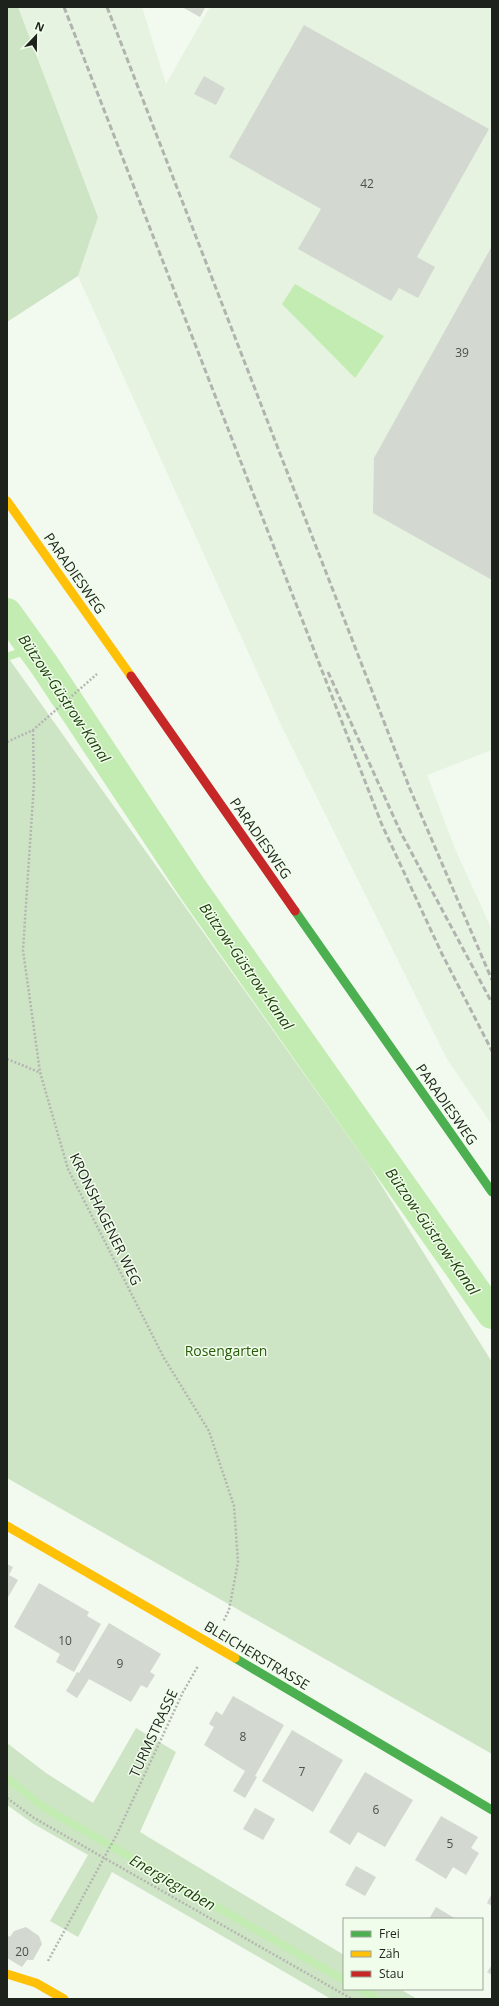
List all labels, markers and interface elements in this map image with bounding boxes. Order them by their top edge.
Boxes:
north arrow [16,16,56,56]
text: N [33,18,47,35]
house number: 42 [360,175,374,192]
house number: 39 [455,344,469,361]
street label: PARADIESWEG [40,529,110,617]
water label: Bützow-Güstrow-Kanal [15,630,116,767]
street label: PARADIESWEG [226,794,296,882]
water label: Bützow-Güstrow-Kanal [196,898,299,1035]
street label: PARADIESWEG [412,1060,482,1148]
street label: KRONSHAGENER WEG [66,1150,146,1288]
water label: Bützow-Güstrow-Kanal [382,1163,485,1300]
park label: Rosengarten [185,1341,267,1360]
street label: BLEICHERSTRASSE [201,1616,313,1694]
house number: 10 [58,1632,72,1649]
house number: 9 [117,1655,124,1672]
street label: TURMSTRASSE [124,1686,182,1780]
house number: 8 [240,1728,247,1745]
house number: 7 [299,1763,306,1780]
house number: 6 [373,1801,380,1818]
house number: 5 [447,1835,454,1852]
water label: Energiegraben [127,1849,219,1915]
legend [343,1918,483,1990]
text: Frei [379,1925,400,1942]
house number: 20 [15,1943,29,1960]
text: Zäh [379,1945,400,1962]
text: Stau [379,1965,404,1982]

